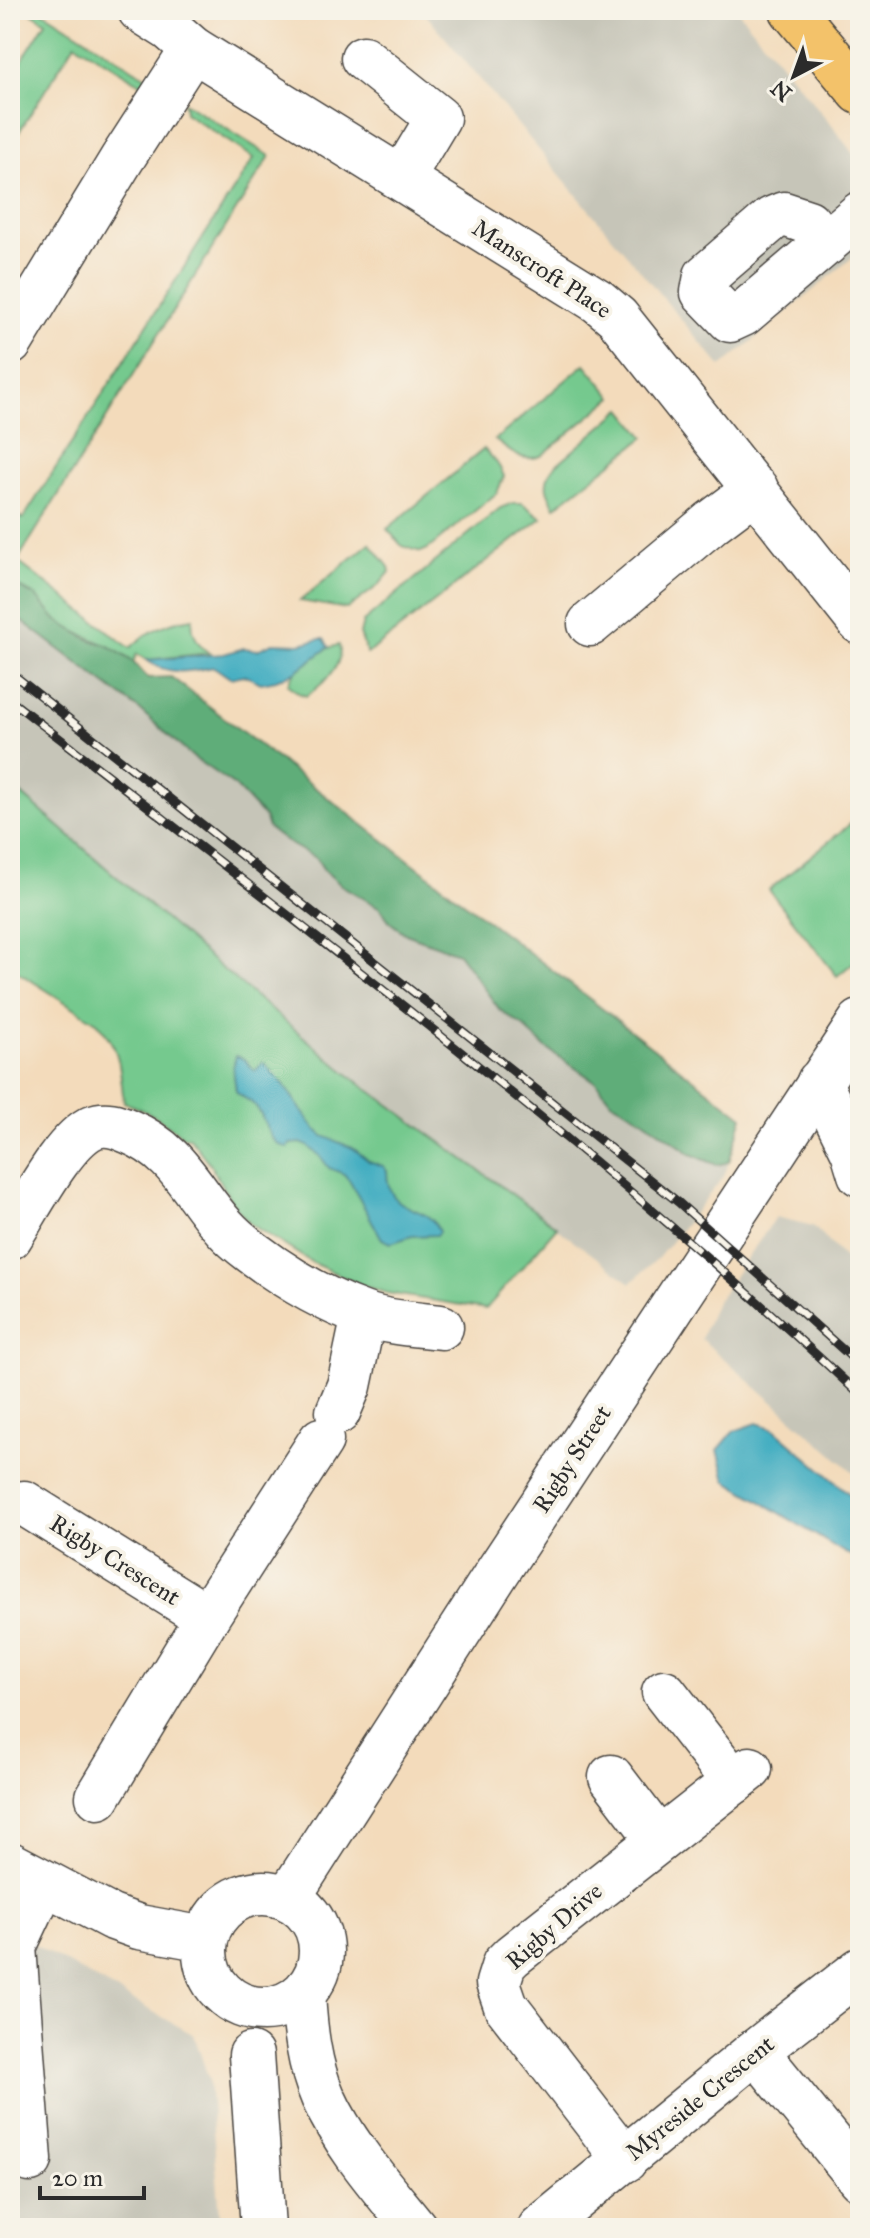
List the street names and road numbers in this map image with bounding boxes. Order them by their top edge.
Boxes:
street label: Manscroft Place [467,213,617,325]
street label: Rigby Street [526,1399,618,1518]
street label: Rigby Crescent [44,1508,186,1612]
street label: Rigby Drive [500,1876,608,1976]
street label: Myreside Crescent [620,2029,781,2167]

